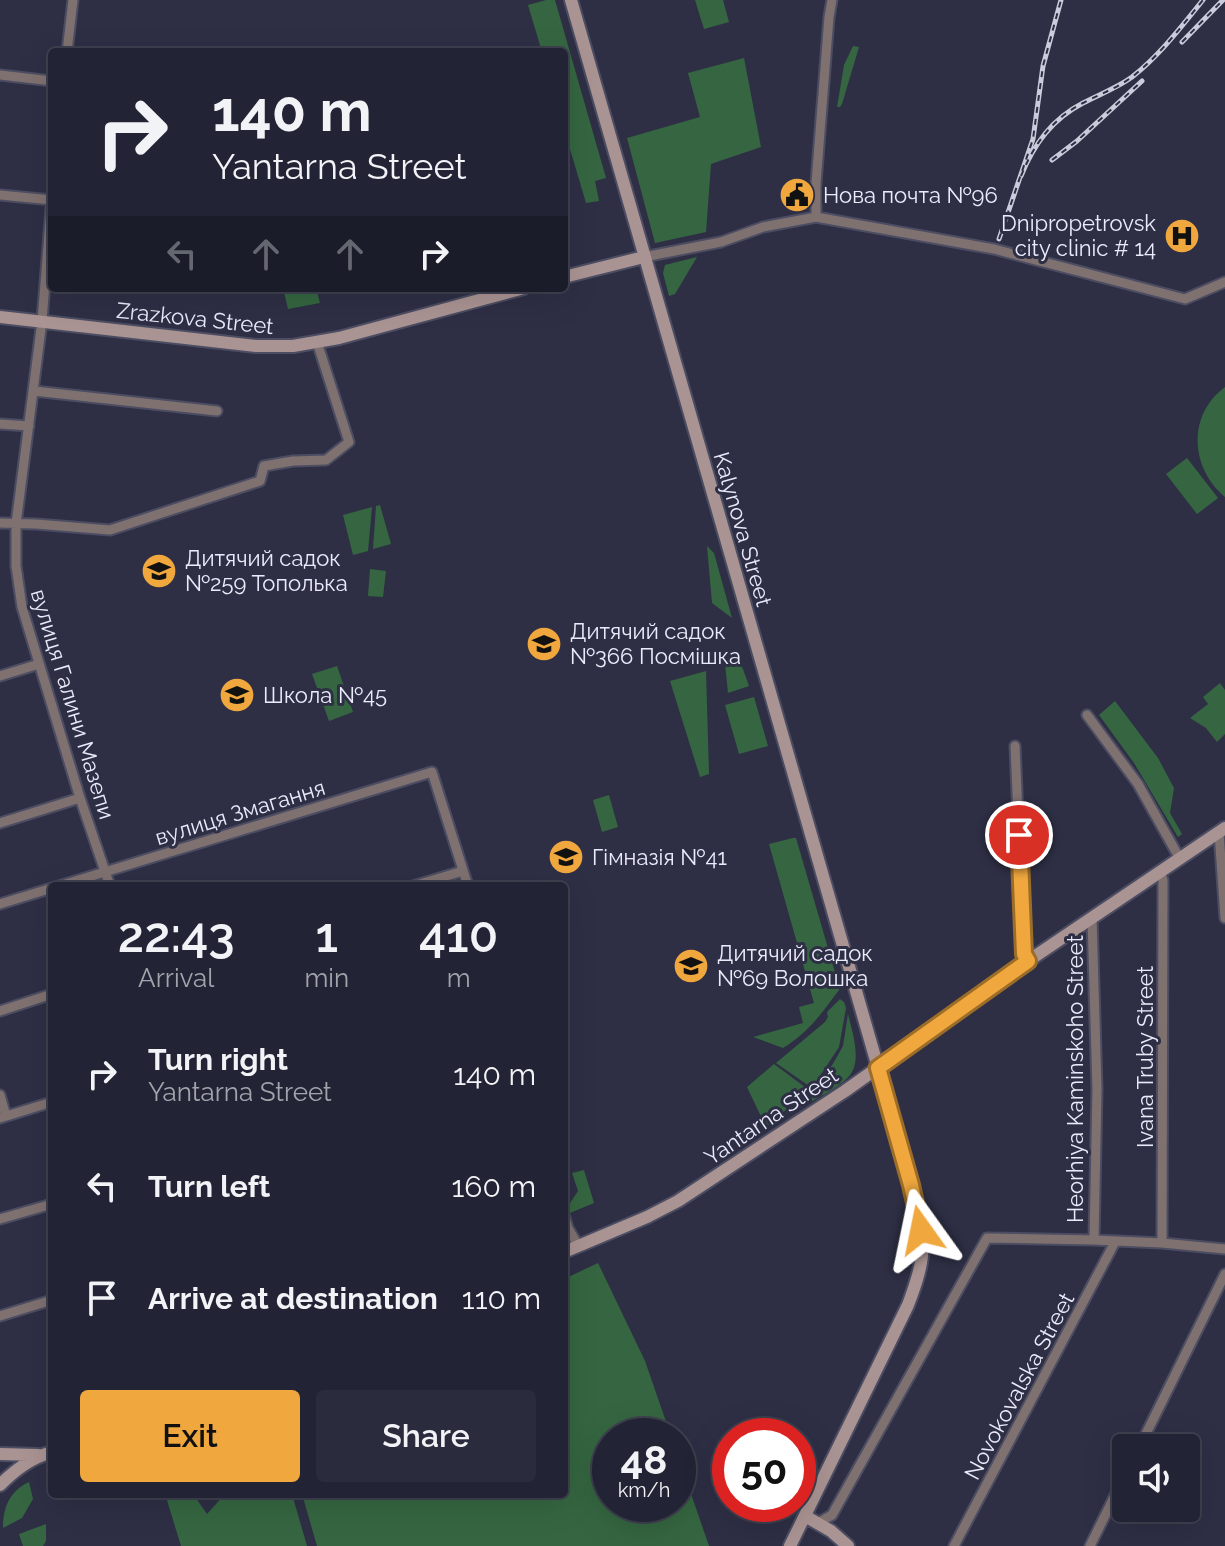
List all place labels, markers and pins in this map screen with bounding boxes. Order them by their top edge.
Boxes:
public building icon: Нова почта №96 [778,176,816,214]
place label: Нова почта №96 [823,182,998,208]
place label: Dnipropetrovsk city clinic # 14 [1001,210,1156,261]
hospital icon: Dnipropetrovsk city clinic # 14 [1163,217,1201,255]
place label: Дитячий садок №259 Тополька [185,545,348,596]
school or university icon: Дитячий садок №259 Тополька [140,552,178,590]
place label: Дитячий садок №366 Посмішка [570,618,741,669]
school or university icon: Дитячий садок №366 Посмішка [525,625,563,663]
school or university icon: Школа №45 [218,676,256,714]
place label: Школа №45 [263,682,387,708]
pin [985,801,1053,869]
school or university icon: Гімназія №41 [547,838,585,876]
place label: Гімназія №41 [592,844,727,870]
place label: Дитячий садок №69 Волошка [717,940,873,991]
school or university icon: Дитячий садок №69 Волошка [672,947,710,985]

